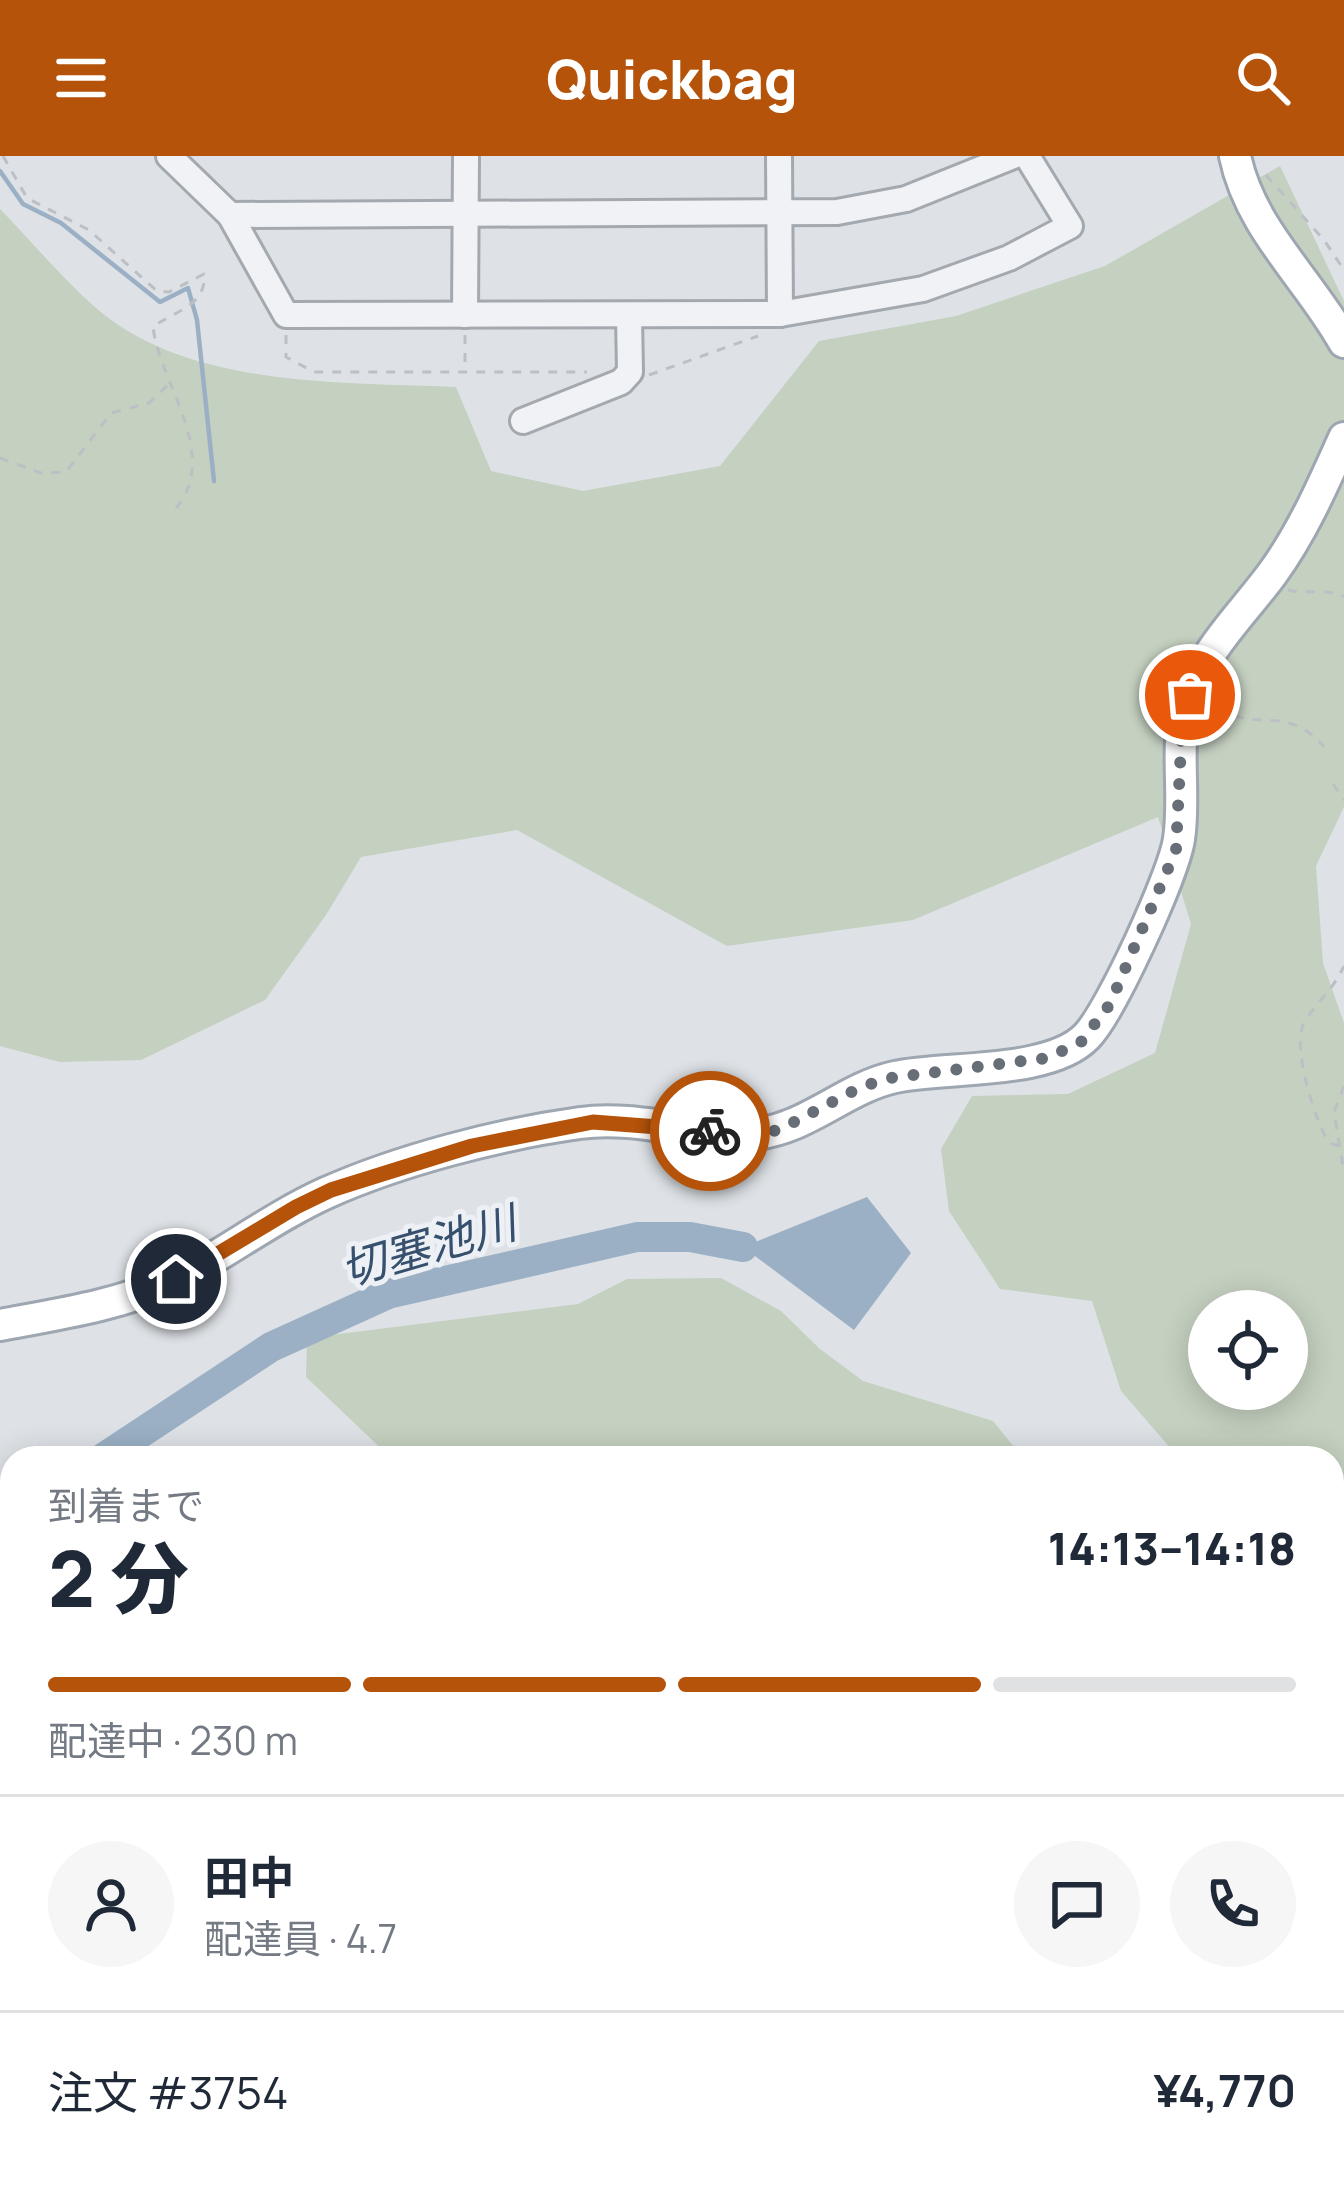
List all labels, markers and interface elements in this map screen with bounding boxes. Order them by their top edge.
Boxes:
text: Quickbag [546,41,798,115]
icon: menu [48,45,114,111]
icon: search [1230,45,1296,111]
pin [1139,644,1241,746]
icon: bag [1157,662,1223,728]
courier [650,1071,770,1191]
icon: bike [677,1098,743,1164]
water label: 切塞池川 [333,1189,527,1300]
pin [125,1228,227,1330]
icon: home [143,1246,209,1312]
map controls [1188,1290,1308,1410]
button: locate [1188,1290,1308,1410]
text: 到着まで [48,1478,204,1532]
text: 14:13–14:18 [1048,1517,1296,1579]
text: 2 分 [48,1524,189,1630]
text: 配達中 · 230 m [48,1713,298,1767]
button: person [48,1841,174,1967]
button: chat [1014,1841,1140,1967]
button: phone [1170,1841,1296,1967]
text: 田中 [204,1846,294,1908]
text: 配達員 · 4.7 [204,1911,397,1965]
text: ¥4,770 [1154,2059,1296,2121]
text: 注文 #3754 [48,2061,288,2123]

